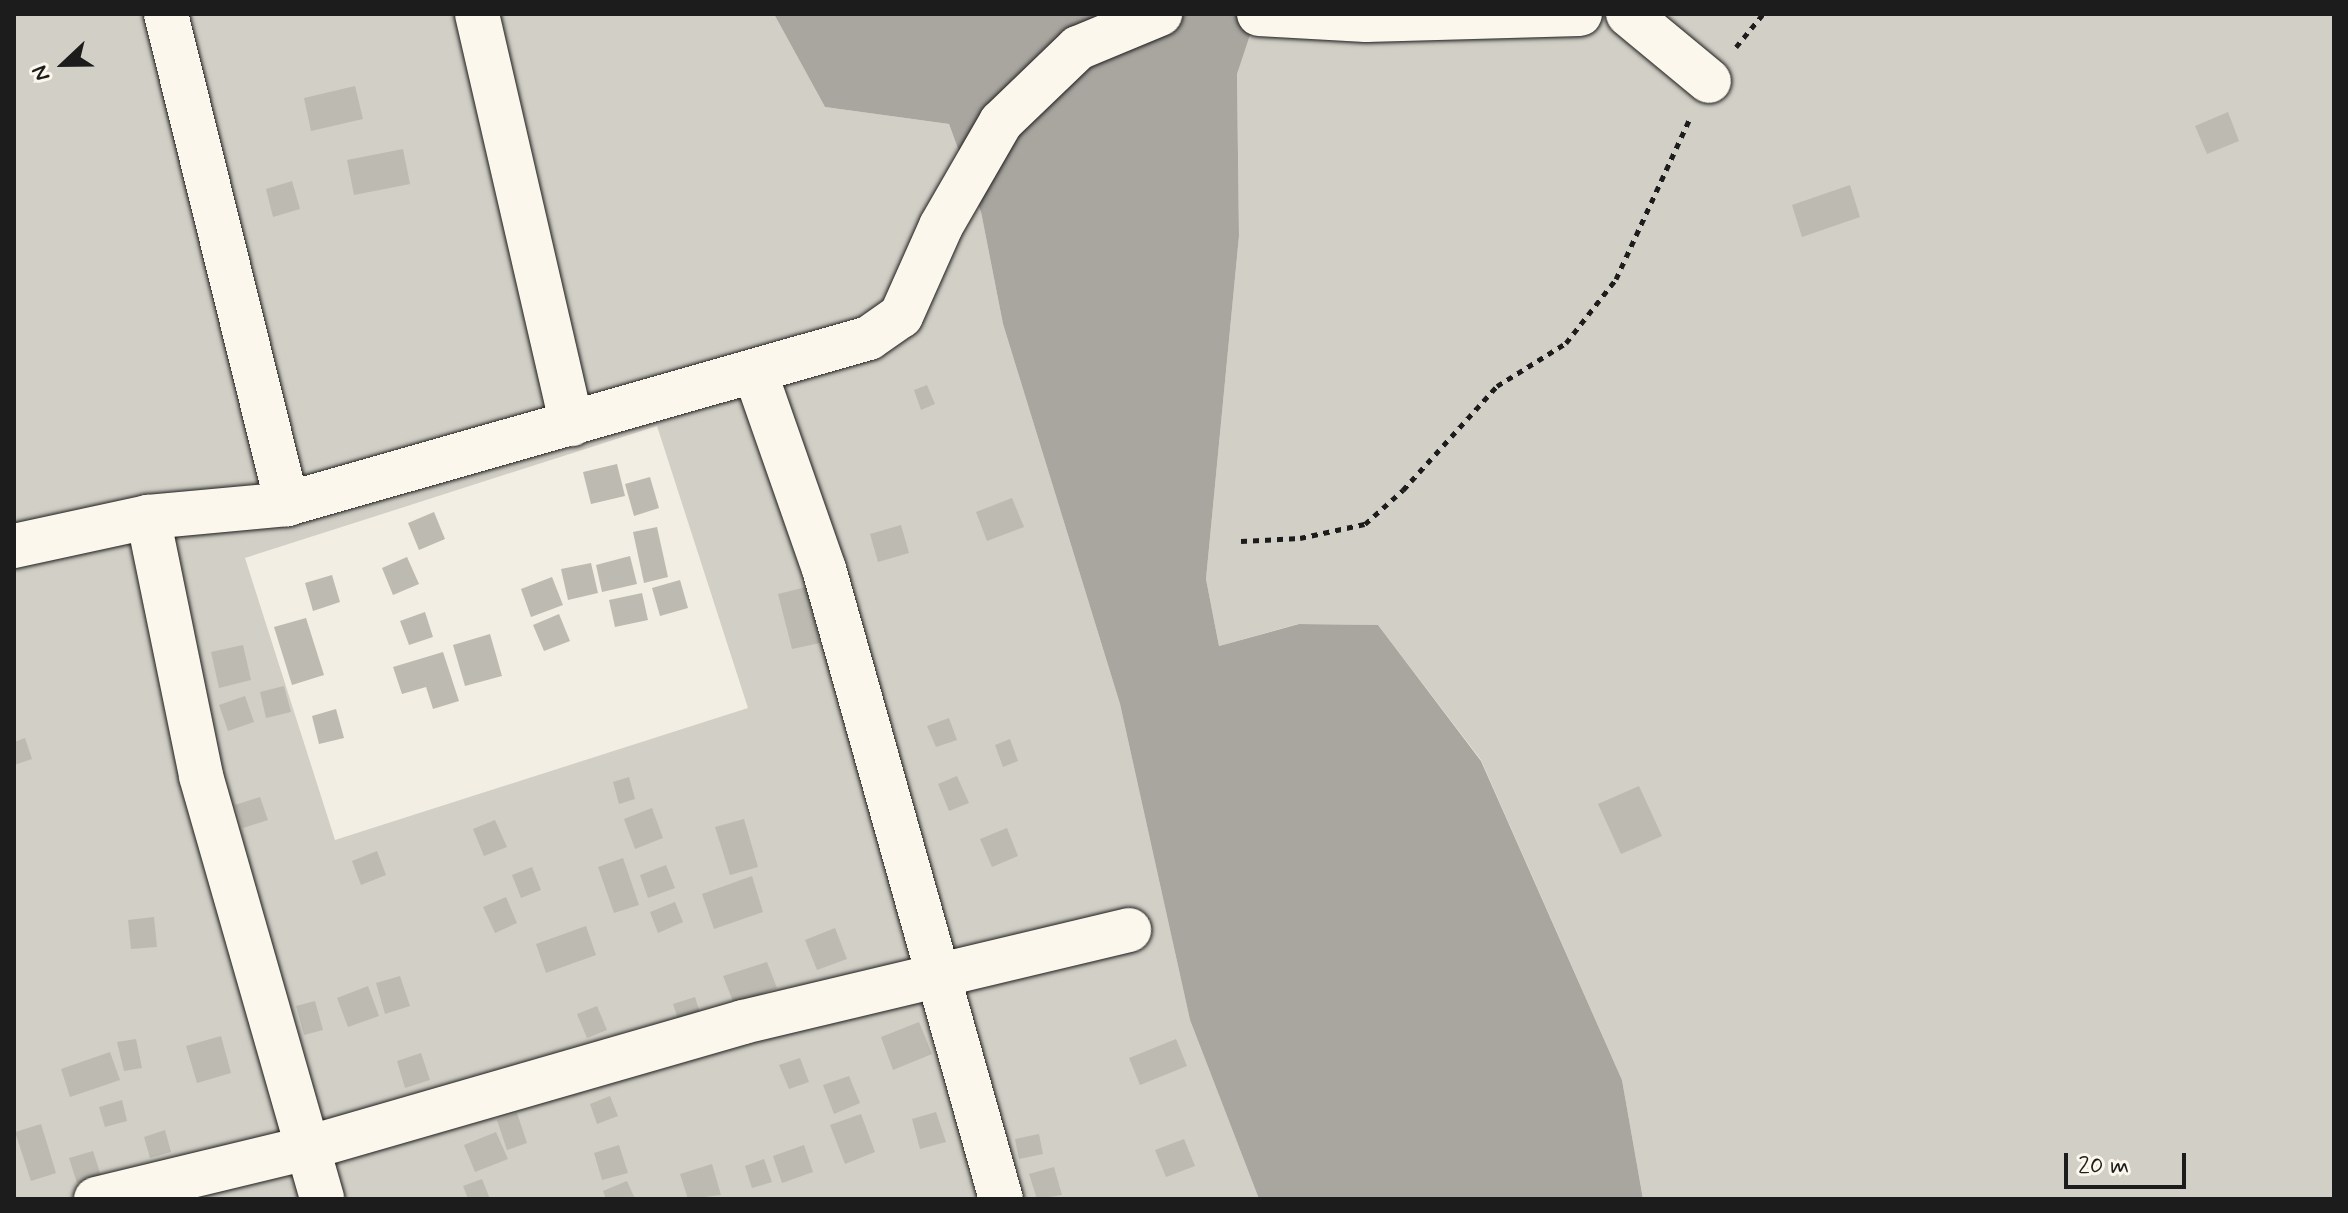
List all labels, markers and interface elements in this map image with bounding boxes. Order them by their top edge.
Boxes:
north arrow [24,24,104,104]
text: N [26,61,57,85]
scale bar [2068,1137,2190,1187]
text: 20 m [2078,1151,2129,1182]

